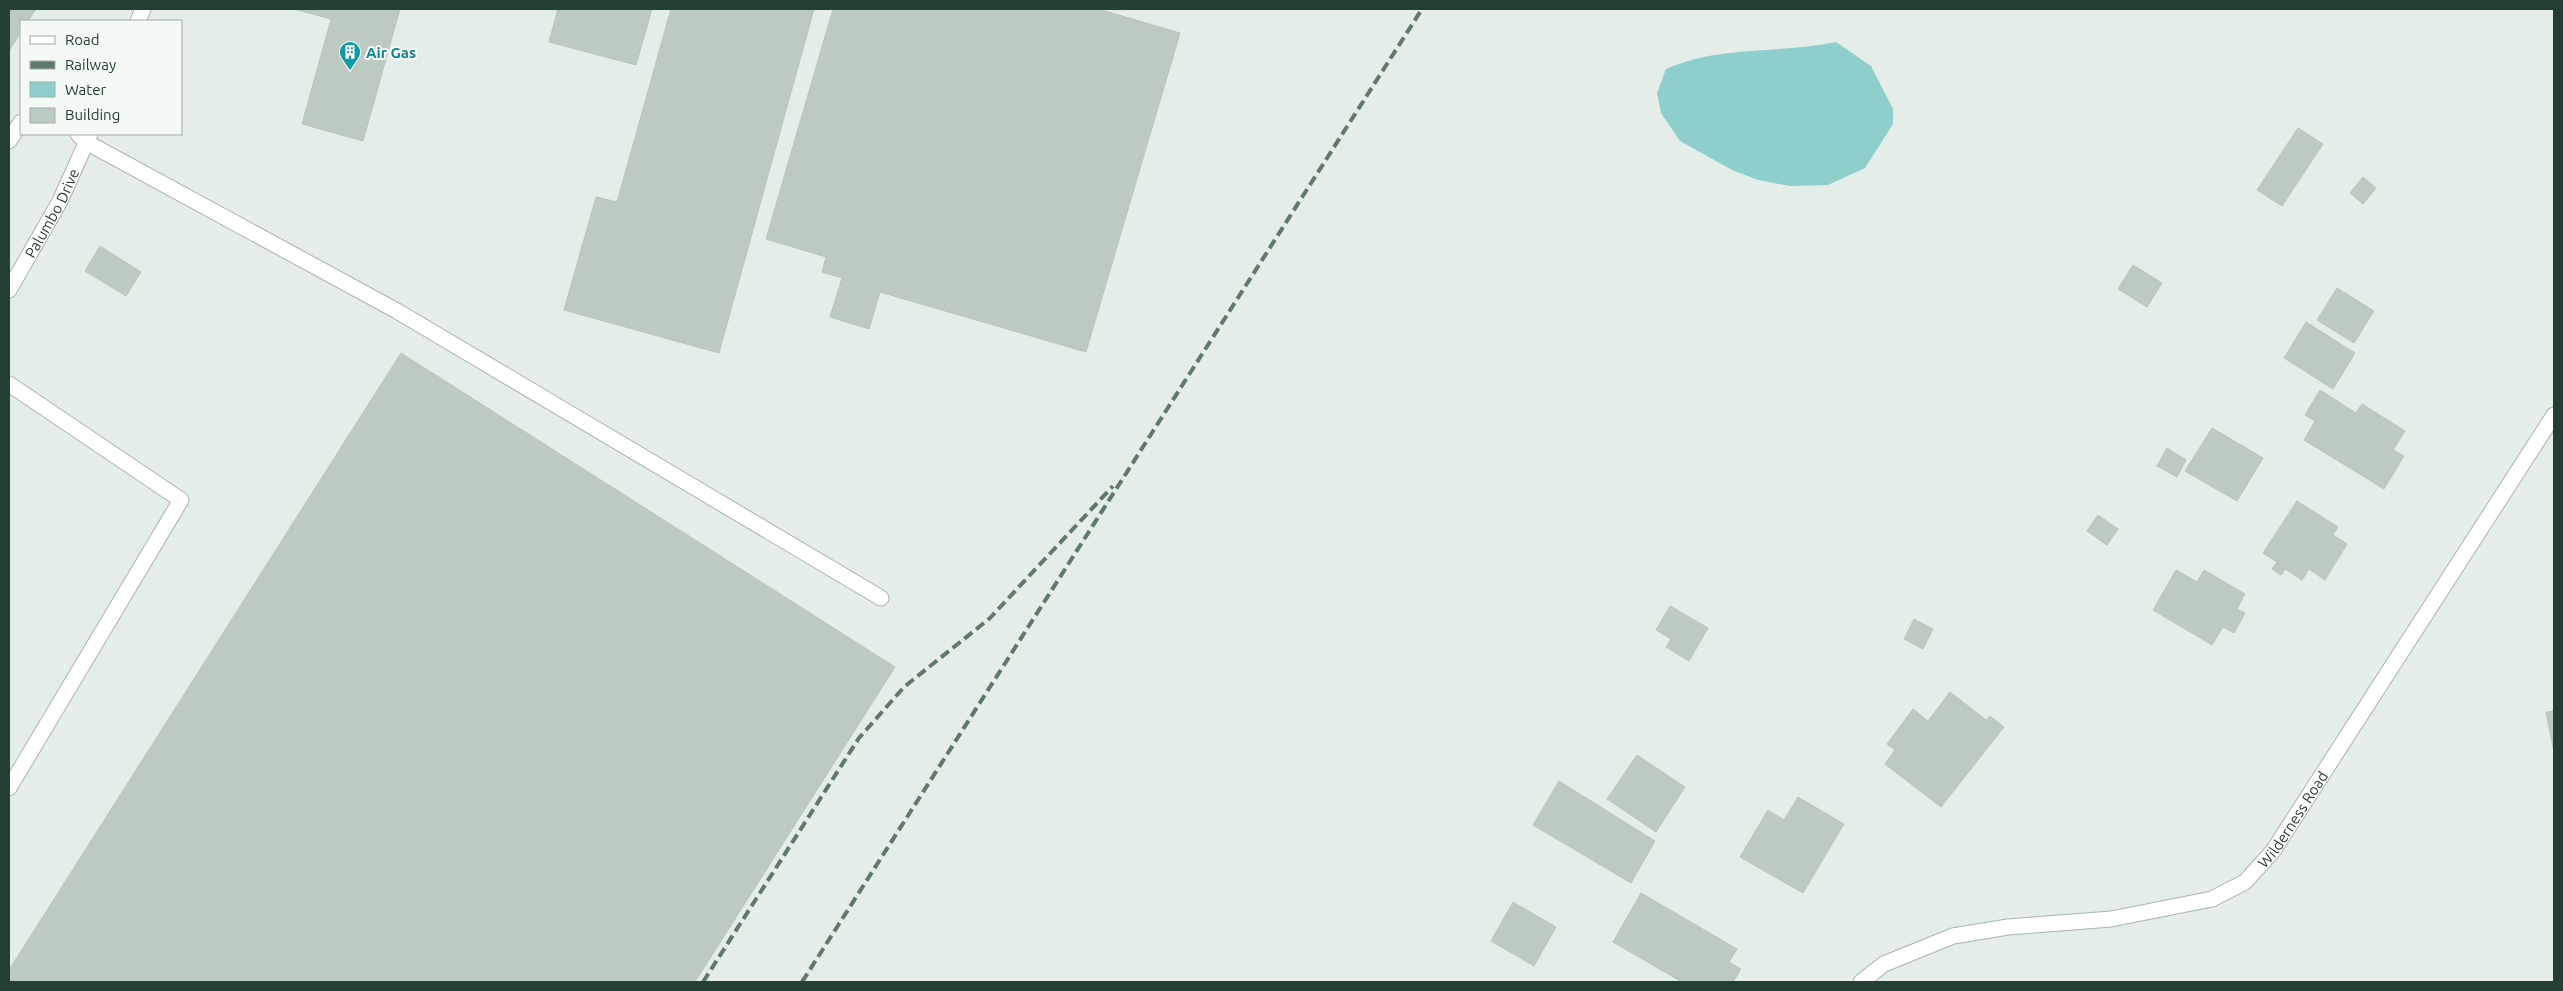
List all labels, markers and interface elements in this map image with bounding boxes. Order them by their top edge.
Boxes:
legend [20,20,182,135]
text: Road [65,31,100,48]
building icon: Air Gas [338,40,362,71]
place label: Air Gas [366,44,416,61]
text: Railway [65,56,116,73]
text: Water [65,81,106,98]
text: Building [65,106,120,123]
street label: Palumbo Drive [21,166,82,261]
street label: Wilderness Road [2254,768,2331,871]

